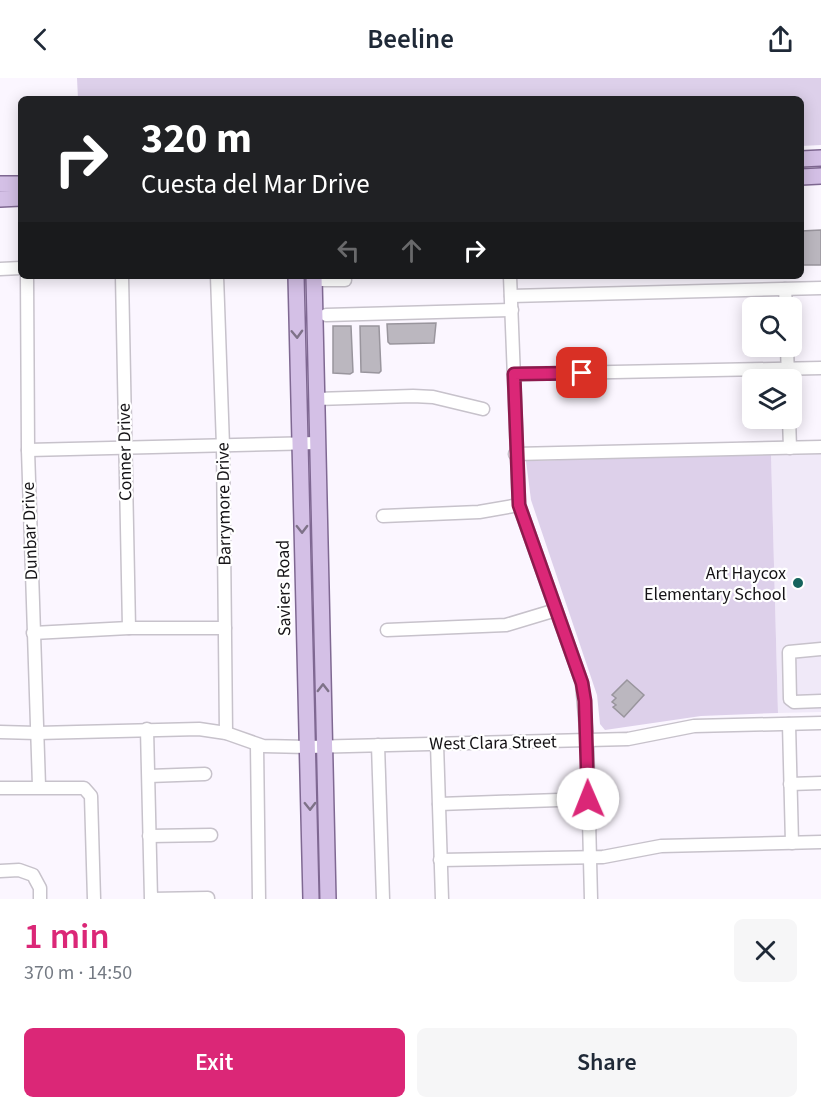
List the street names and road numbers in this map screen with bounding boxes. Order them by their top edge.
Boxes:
street label: Conner Drive [112,403,138,501]
street label: Barrymore Drive [210,442,238,566]
street label: Dunbar Drive [16,481,44,581]
street label: Saviers Road [271,540,297,636]
street label: West Clara Street [429,729,557,757]

